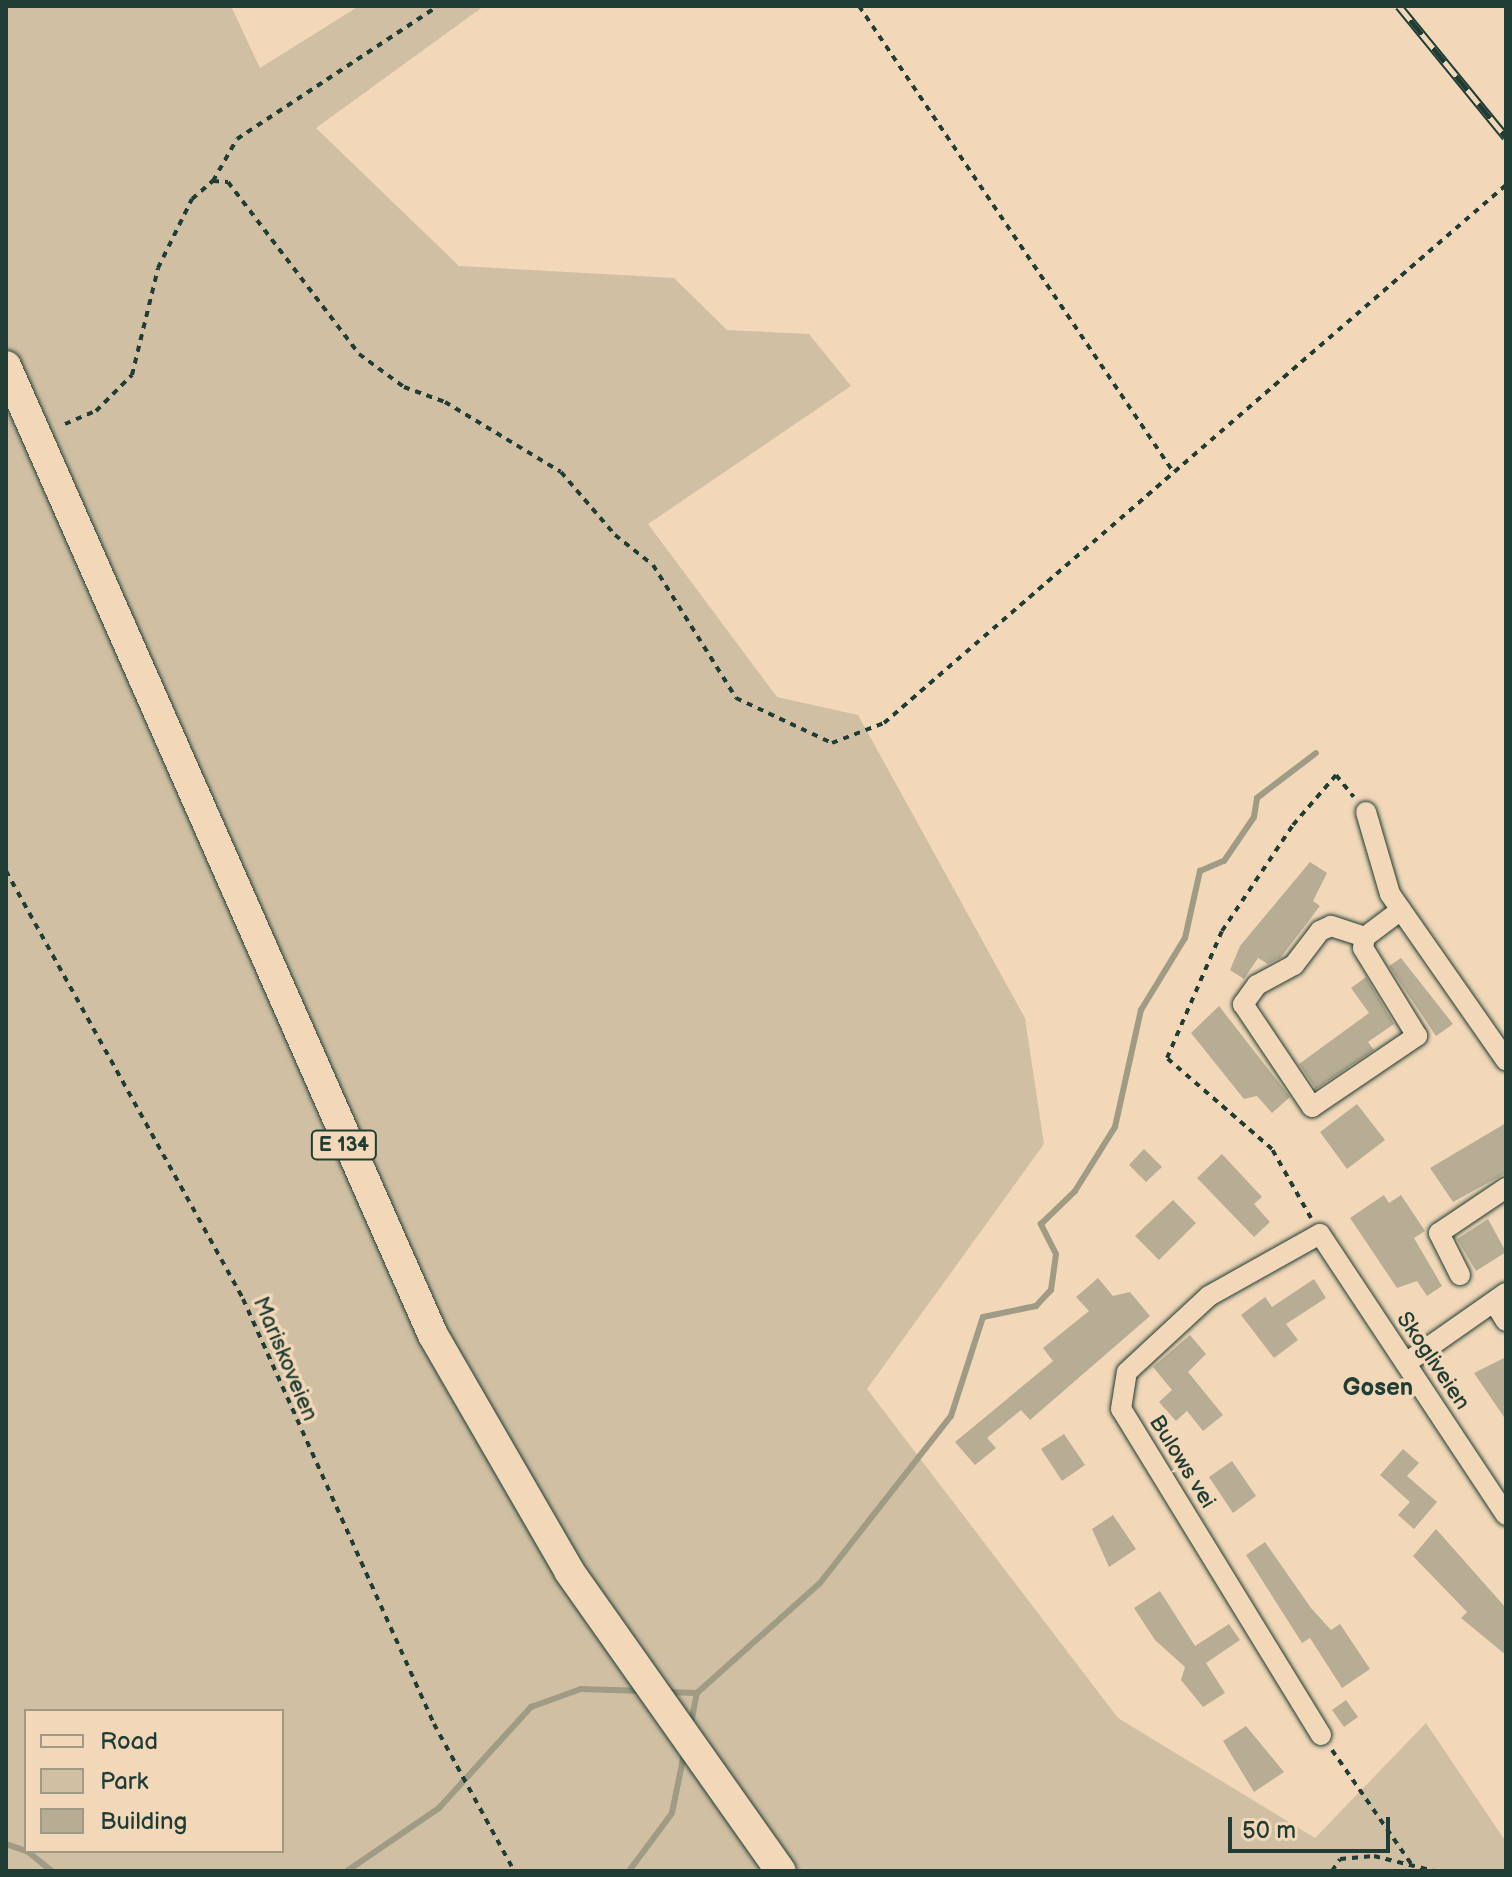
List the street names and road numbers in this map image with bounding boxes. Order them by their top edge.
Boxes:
road number: E 134 [310,1129,378,1161]
street label: Mariskoveien [247,1293,323,1425]
street label: Skogliveien [1391,1307,1475,1415]
street label: Bulows vei [1143,1411,1221,1513]

